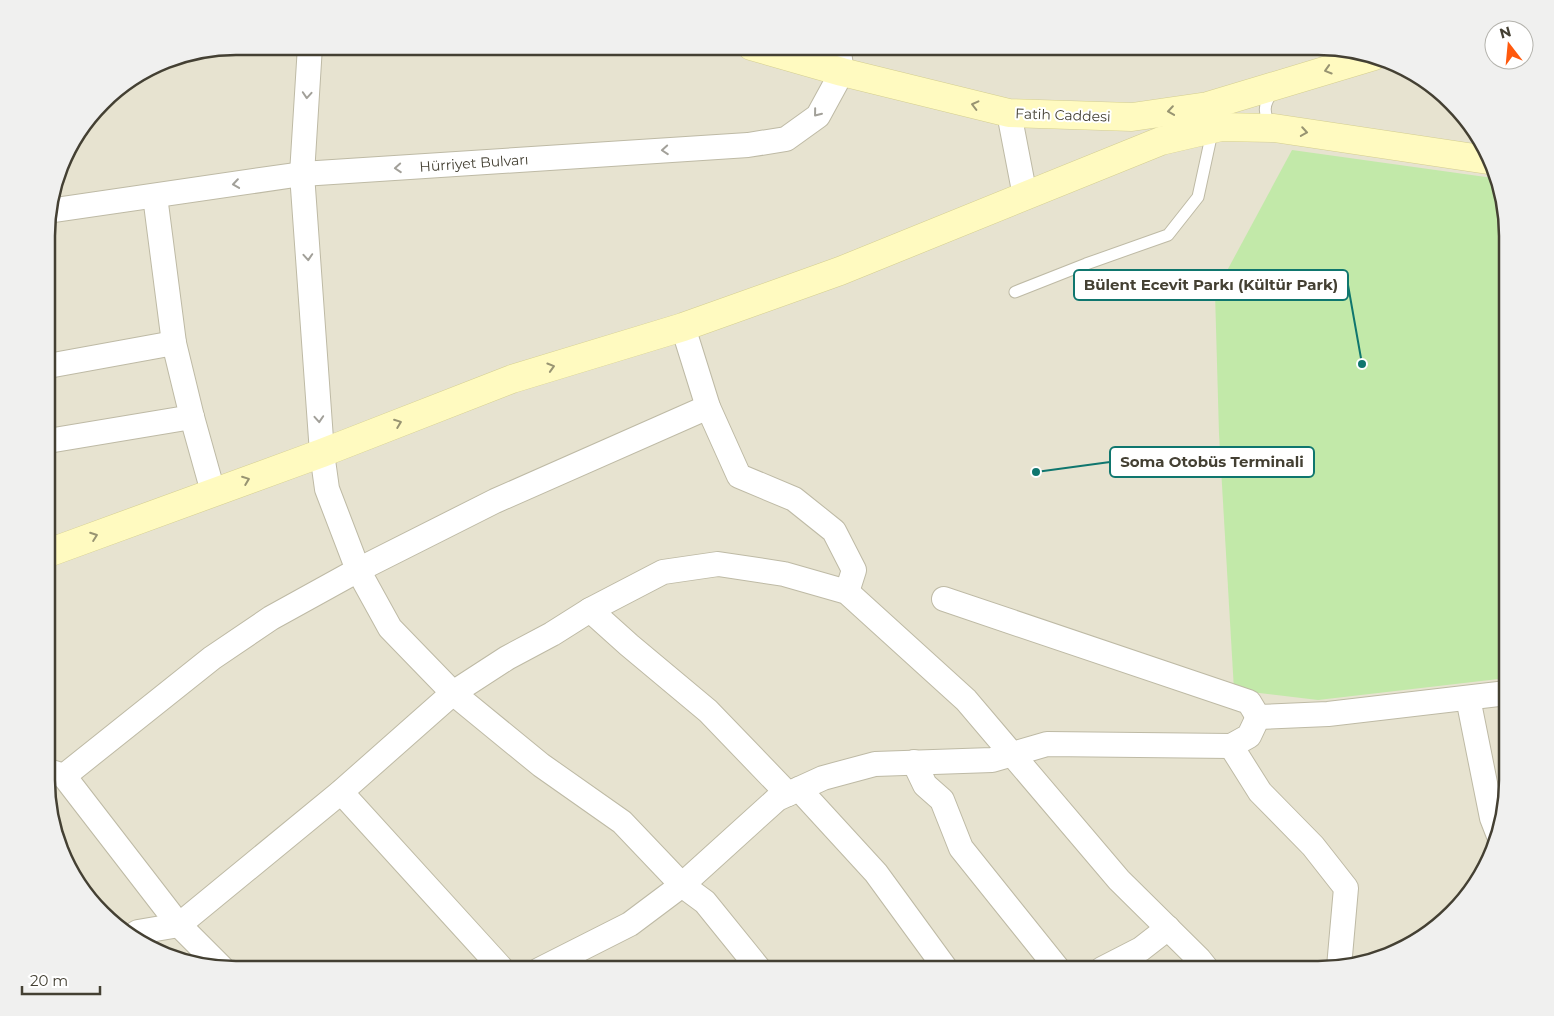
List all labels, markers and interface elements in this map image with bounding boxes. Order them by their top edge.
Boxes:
north arrow [1484,20,1534,70]
text: N [1497,22,1513,43]
one-way arrow [1324,64,1332,74]
one-way arrow [301,91,312,99]
one-way arrow [970,100,979,111]
street label: Fatih Caddesi [1015,104,1111,126]
one-way arrow [1167,106,1175,116]
one-way arrow [814,108,823,117]
one-way arrow [1300,127,1309,137]
one-way arrow [661,145,669,156]
street label: Hürriyet Bulvarı [419,150,529,176]
one-way arrow [394,162,402,173]
one-way arrow [232,178,241,188]
one-way arrow [302,253,313,261]
callout: Bülent Ecevit Parkı (Kültür Park) [1074,270,1348,300]
text: Bülent Ecevit Parkı (Kültür Park) [1084,275,1338,294]
one-way arrow [546,363,554,373]
one-way arrow [314,415,325,423]
one-way arrow [393,419,402,429]
callout: Soma Otobüs Terminali [1110,447,1314,477]
text: Soma Otobüs Terminali [1120,452,1304,471]
one-way arrow [241,476,250,486]
one-way arrow [89,532,97,542]
scale bar [22,964,100,996]
text: 20 m [30,971,68,990]

